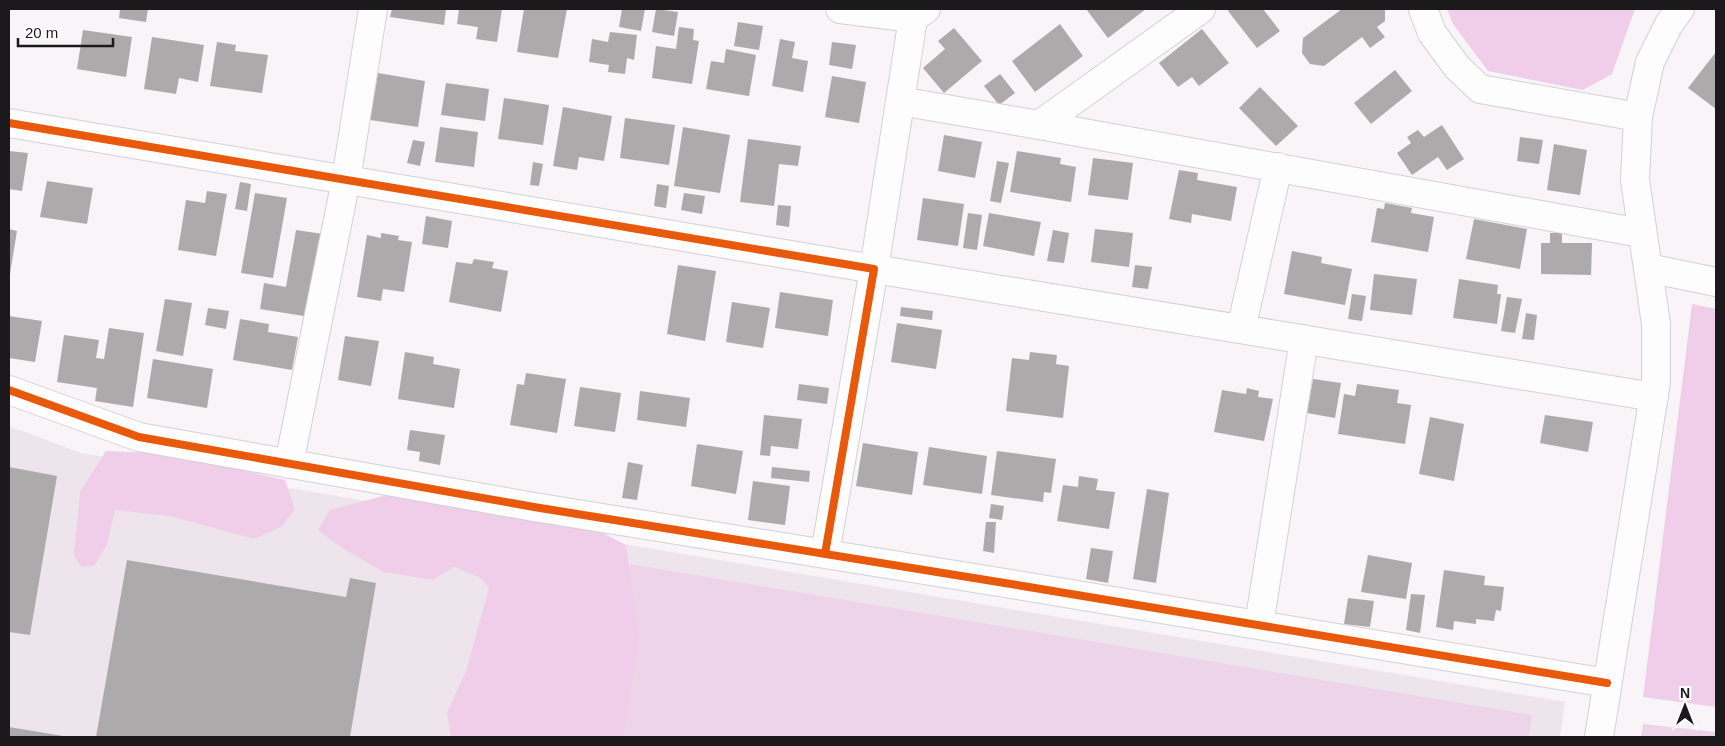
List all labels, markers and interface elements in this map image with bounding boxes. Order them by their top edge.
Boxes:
scale bar [18,15,112,47]
text: 20 m [25,24,58,41]
north arrow [1660,681,1710,731]
text: N [1680,685,1690,701]

